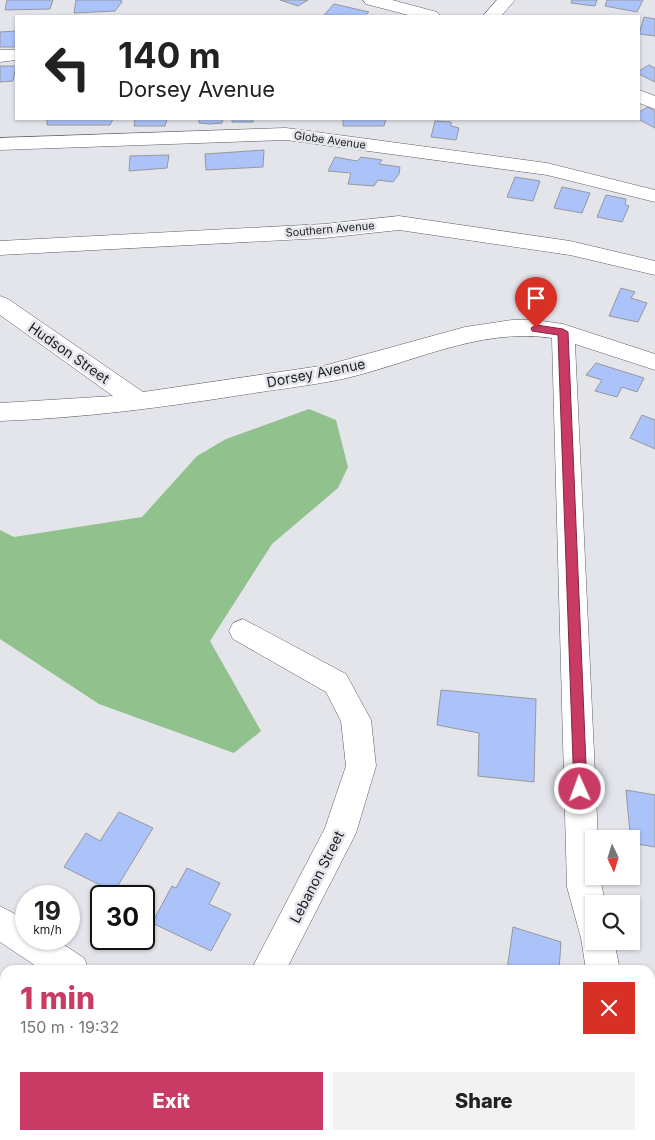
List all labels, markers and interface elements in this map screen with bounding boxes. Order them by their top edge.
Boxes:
text: 140 m [118,34,221,76]
icon: left [35,35,100,100]
text: Dorsey Avenue [118,76,275,102]
street label: Globe Avenue [293,128,367,152]
street label: Southern Avenue [285,218,375,240]
pin [515,277,557,328]
icon: arrive [522,284,550,312]
street label: Hudson Street [26,318,113,387]
street label: Dorsey Avenue [265,355,367,390]
position arrow [553,762,605,814]
street label: Lebanon Street [286,828,347,926]
north arrow [585,830,640,885]
map controls [585,830,640,950]
speed limit sign: 30 [90,885,155,950]
button: search [585,895,640,950]
text: 19 [34,896,61,926]
text: km/h [33,922,62,937]
text: 1 min [20,980,95,1016]
button: close [583,982,635,1034]
text: 150 m · 19:32 [20,1017,119,1037]
button: Exit [20,1072,323,1130]
button: Share [333,1072,635,1130]

